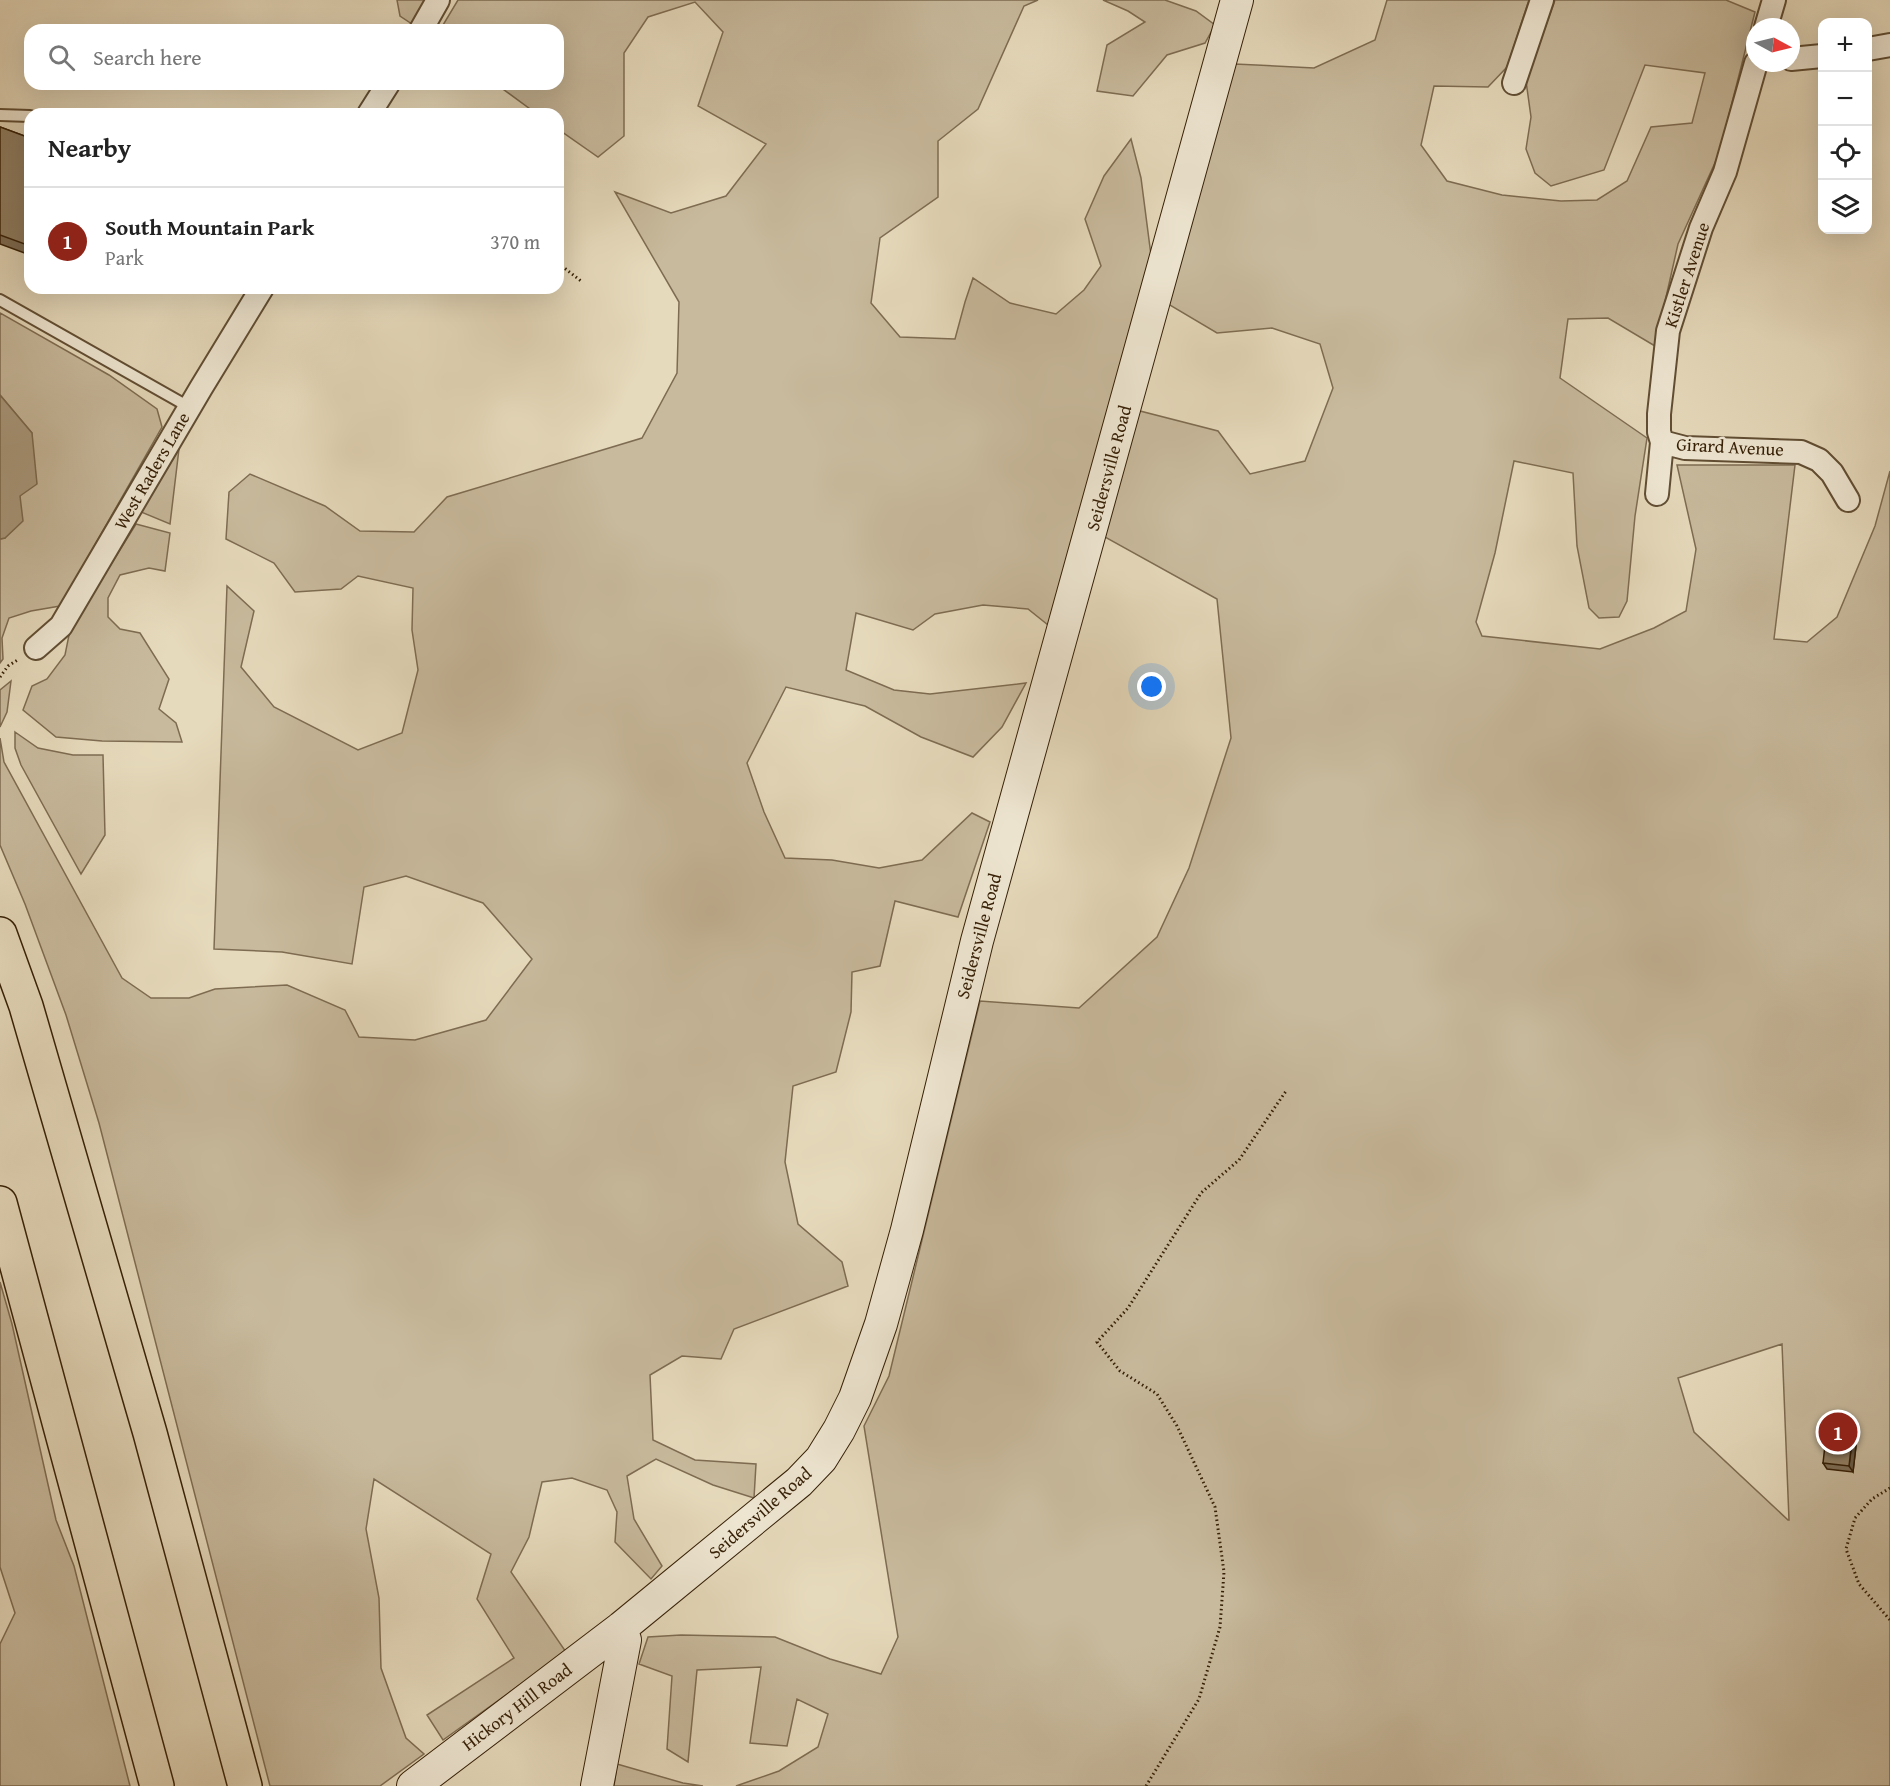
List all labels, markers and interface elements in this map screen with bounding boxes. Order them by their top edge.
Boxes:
north arrow [1746,18,1800,72]
map controls [1818,18,1872,234]
button: + [1818,18,1872,72]
search box [24,24,564,90]
icon: search [45,41,78,74]
text: Search here [93,41,202,73]
button: − [1818,72,1872,126]
button: locate [1818,126,1872,180]
text: Nearby [48,128,131,167]
button: layers [1818,180,1872,234]
text: South Mountain Park [105,211,314,243]
street label: Kistler Avenue [1657,219,1716,331]
text: 1 [62,227,73,256]
text: 370 m [490,227,540,256]
text: Park [105,243,144,272]
street label: Seidersville Road [1079,402,1138,534]
street label: West Raders Lane [107,407,196,535]
street label: Girard Avenue [1676,430,1784,463]
your location [1137,672,1166,701]
street label: Seidersville Road [949,870,1008,1002]
pin: 1 [1818,1410,1858,1454]
street label: Seidersville Road [702,1460,818,1565]
street label: Hickory Hill Road [456,1656,578,1757]

